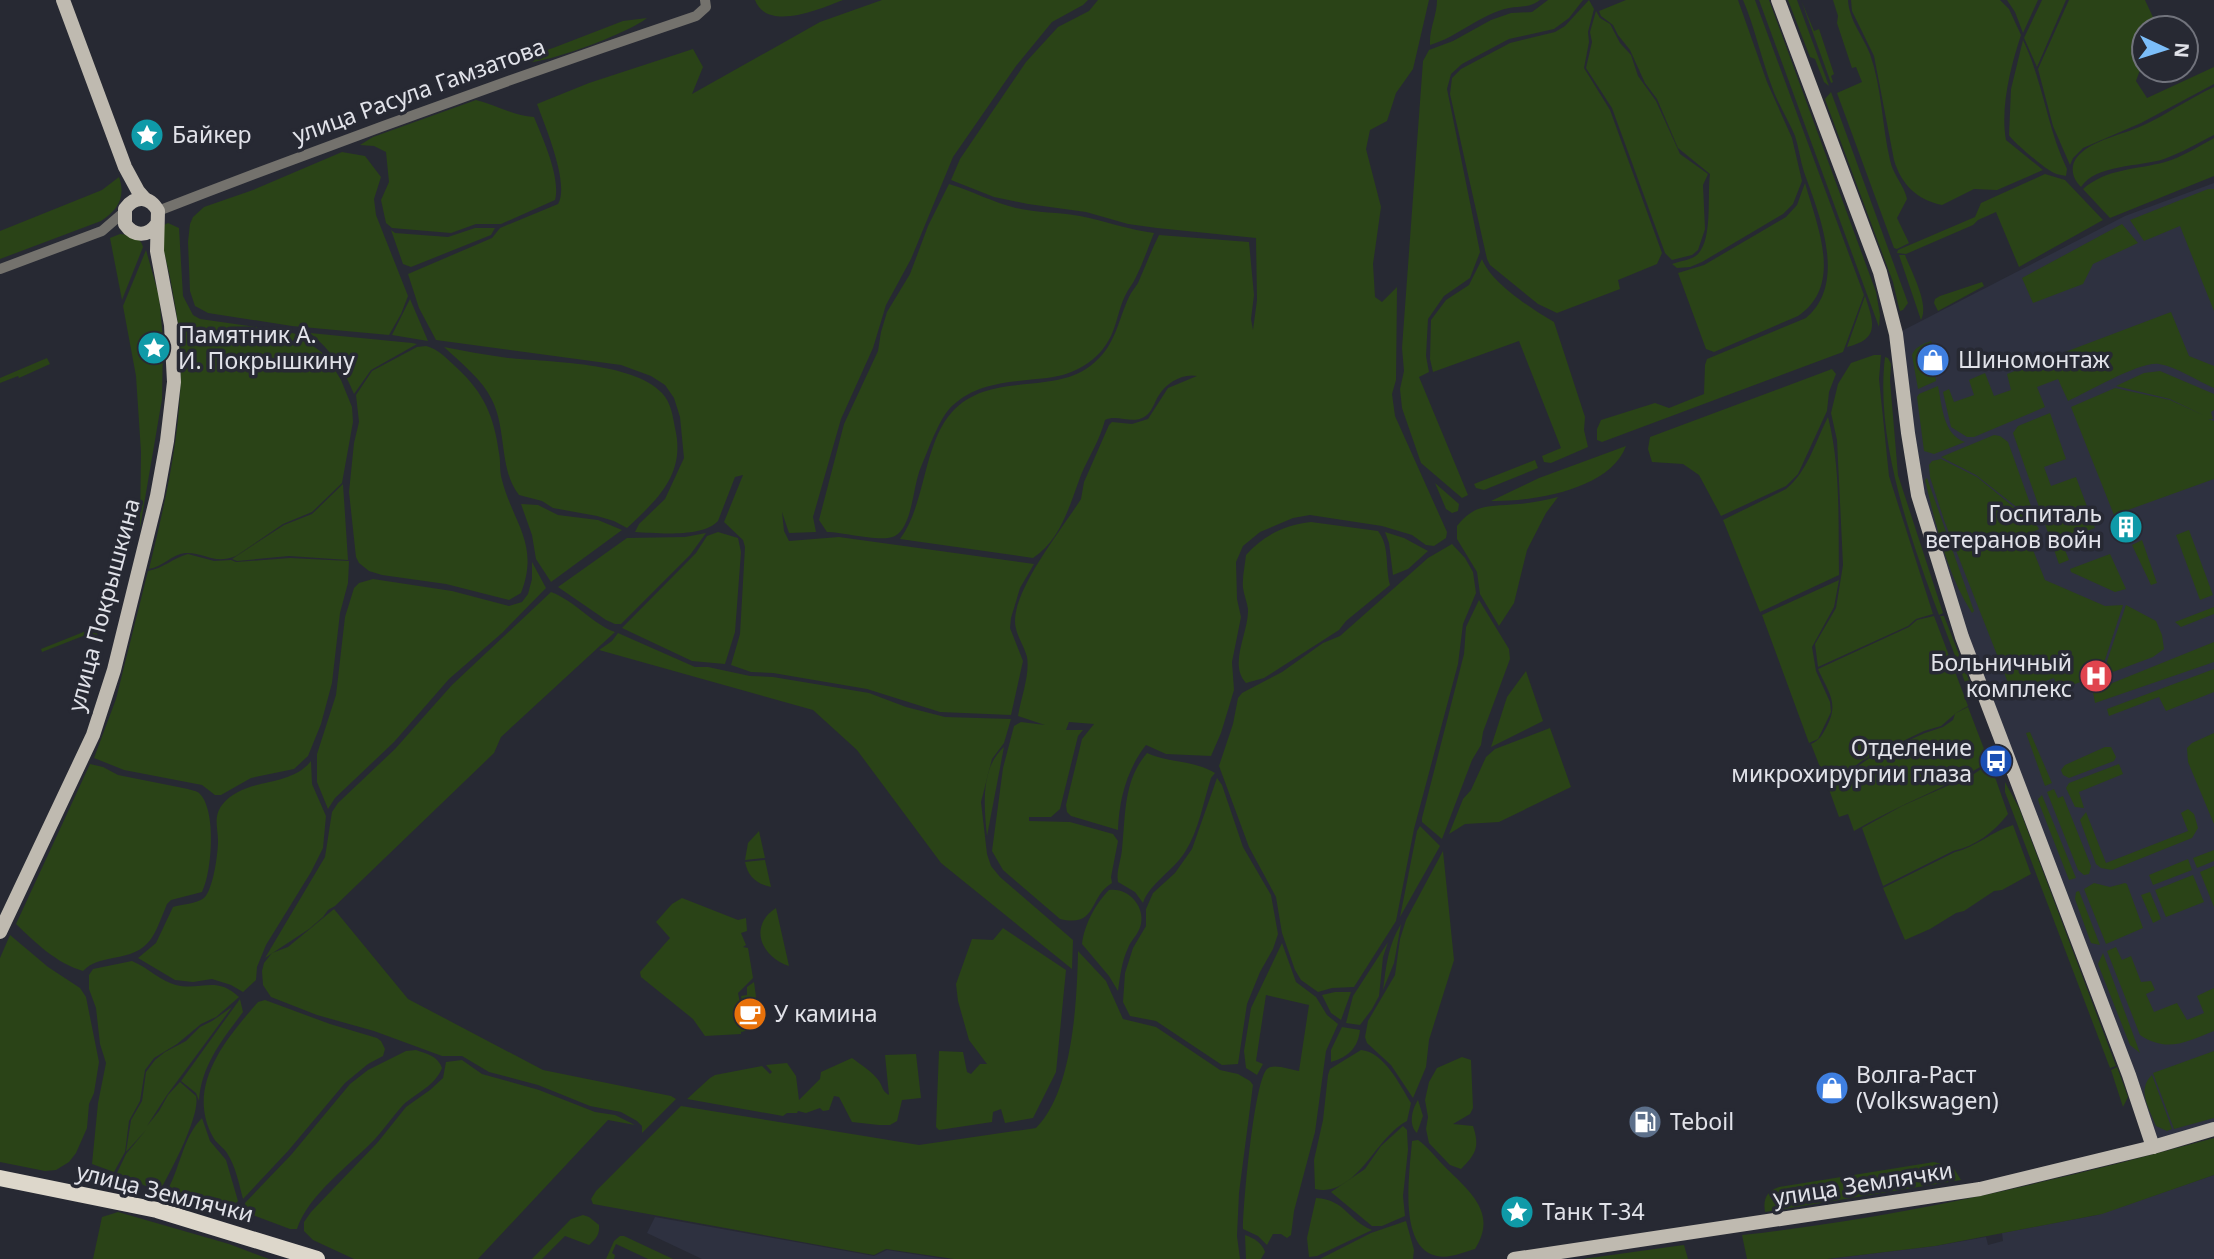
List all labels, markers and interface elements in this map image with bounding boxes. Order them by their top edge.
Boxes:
north arrow [2130,14,2200,84]
street label: улица Расула Гамзатова [288,29,549,151]
text: N [2168,42,2195,59]
place icon: Байкер [128,116,166,154]
place label: Байкер [172,118,252,150]
place label: Памятник А. И. Покрышкину [178,318,355,376]
place icon: Памятник А. И. Покрышкину [135,329,173,367]
shop icon: Шиномонтаж [1914,341,1952,379]
place label: Шиномонтаж [1958,343,2110,375]
street label: улица Покрышкина [59,495,147,715]
place label: Госпиталь ветеранов войн [1925,497,2102,555]
building icon: Госпиталь ветеранов войн [2107,508,2145,546]
place label: Больничный комплекс [1930,646,2072,704]
hospital icon: Больничный комплекс [2077,657,2115,695]
place label: Отделение микрохирургии глаза [1731,731,1972,789]
bus stop icon: Отделение микрохирургии глаза [1977,742,2015,780]
cafe icon: У камина [731,995,769,1033]
place label: У камина [774,997,878,1029]
place label: Волга-Раст (Volkswagen) [1856,1058,1999,1116]
shop icon: Волга-Раст (Volkswagen) [1813,1069,1851,1107]
fuel station icon: Teboil [1626,1103,1664,1141]
place label: Teboil [1670,1105,1734,1137]
street label: улица Землячки [1771,1153,1955,1213]
street label: улица Землячки [73,1155,257,1230]
place icon: Танк Т-34 [1498,1193,1536,1231]
place label: Танк Т-34 [1542,1195,1645,1227]

